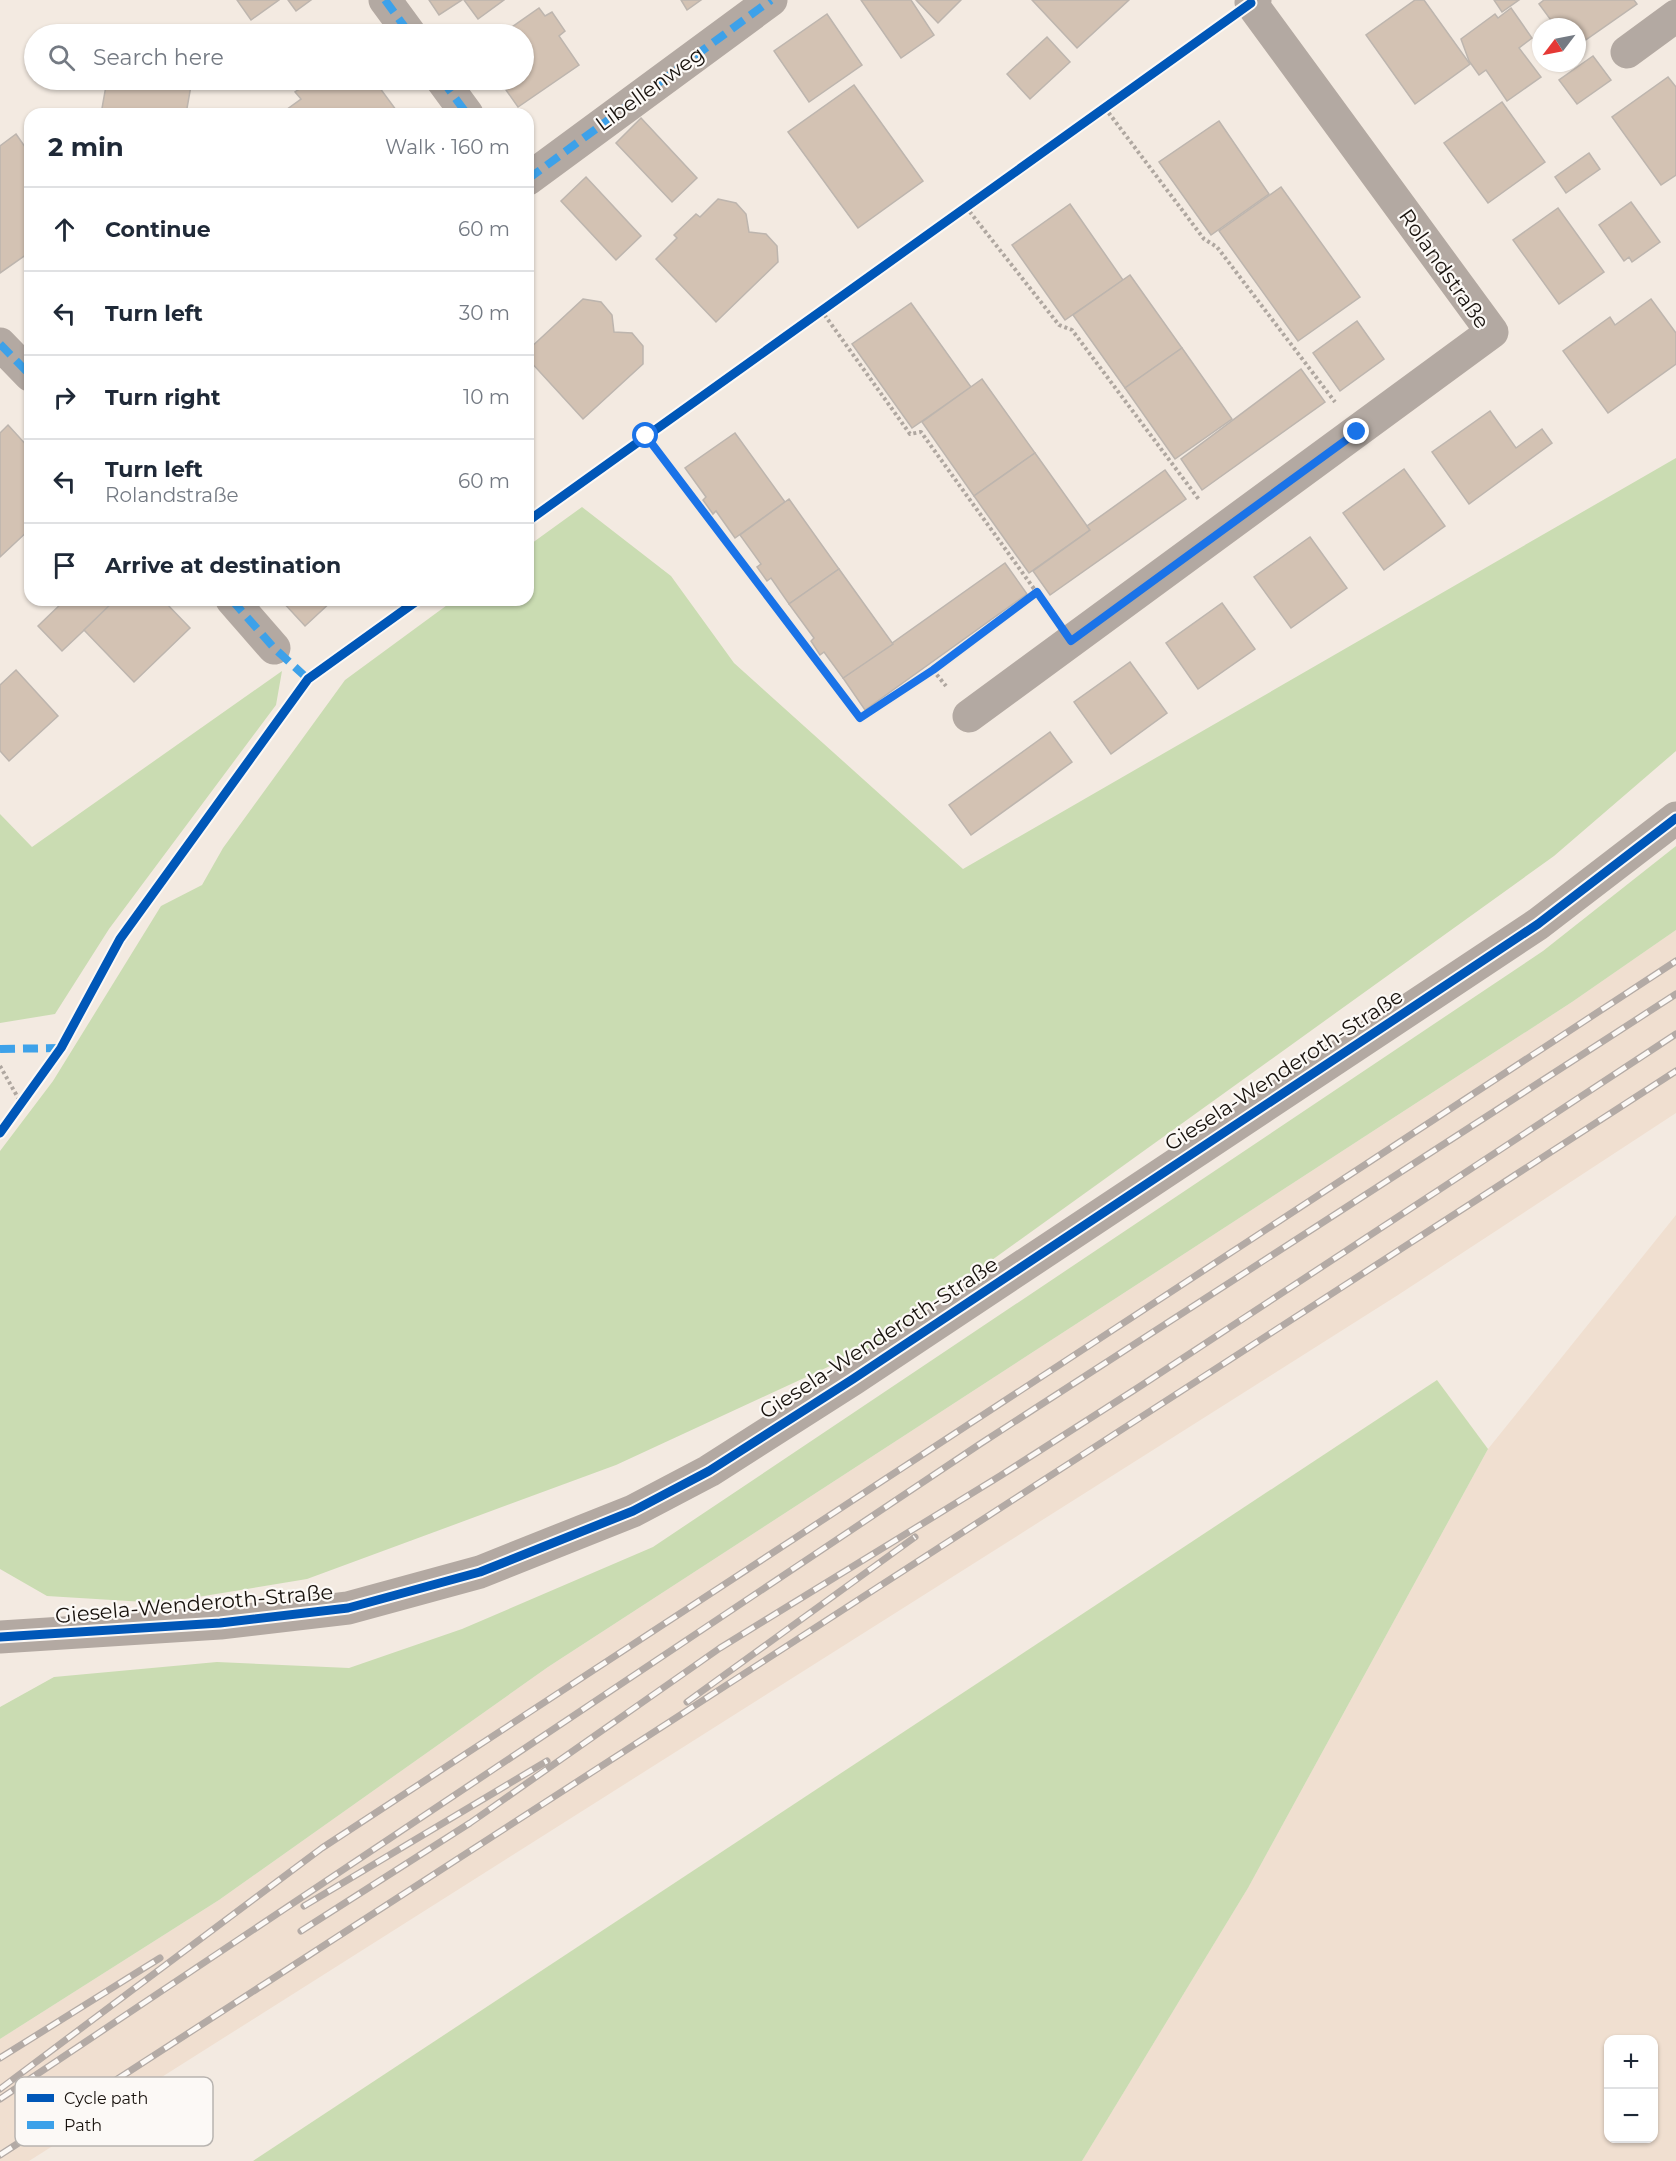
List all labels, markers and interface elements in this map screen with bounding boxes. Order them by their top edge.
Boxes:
north arrow [1532,18,1586,72]
search box [24,24,534,90]
icon: search [45,41,78,74]
street label: Libellenweg [591,41,709,136]
text: Search here [93,44,224,71]
text: 2 min [48,131,124,163]
text: Walk · 160 m [385,135,510,159]
street label: Rolandstraße [1394,204,1495,333]
icon: ahead [48,213,81,246]
text: Continue [105,216,211,243]
text: 60 m [458,217,510,241]
icon: left [48,297,81,330]
text: Turn left [105,300,203,327]
text: 30 m [459,301,510,325]
icon: right [48,381,81,414]
text: Turn right [105,384,220,411]
text: 10 m [463,385,510,409]
route end [1343,418,1369,444]
route start [632,422,658,448]
text: Turn left [105,456,203,483]
icon: left [48,465,81,498]
text: 60 m [458,469,510,493]
text: Rolandstraße [105,483,239,507]
icon: arrive [48,549,81,582]
text: Arrive at destination [105,552,341,579]
street label: Giesela-Wenderoth-Straße [1160,983,1407,1156]
street label: Giesela-Wenderoth-Straße [755,1251,1002,1424]
street label: Giesela-Wenderoth-Straße [54,1579,334,1628]
map controls [1604,2035,1658,2143]
button: + [1604,2035,1658,2089]
legend [15,2077,213,2146]
text: Cycle path [64,2089,148,2108]
button: − [1604,2089,1658,2143]
text: Path [64,2116,102,2135]

